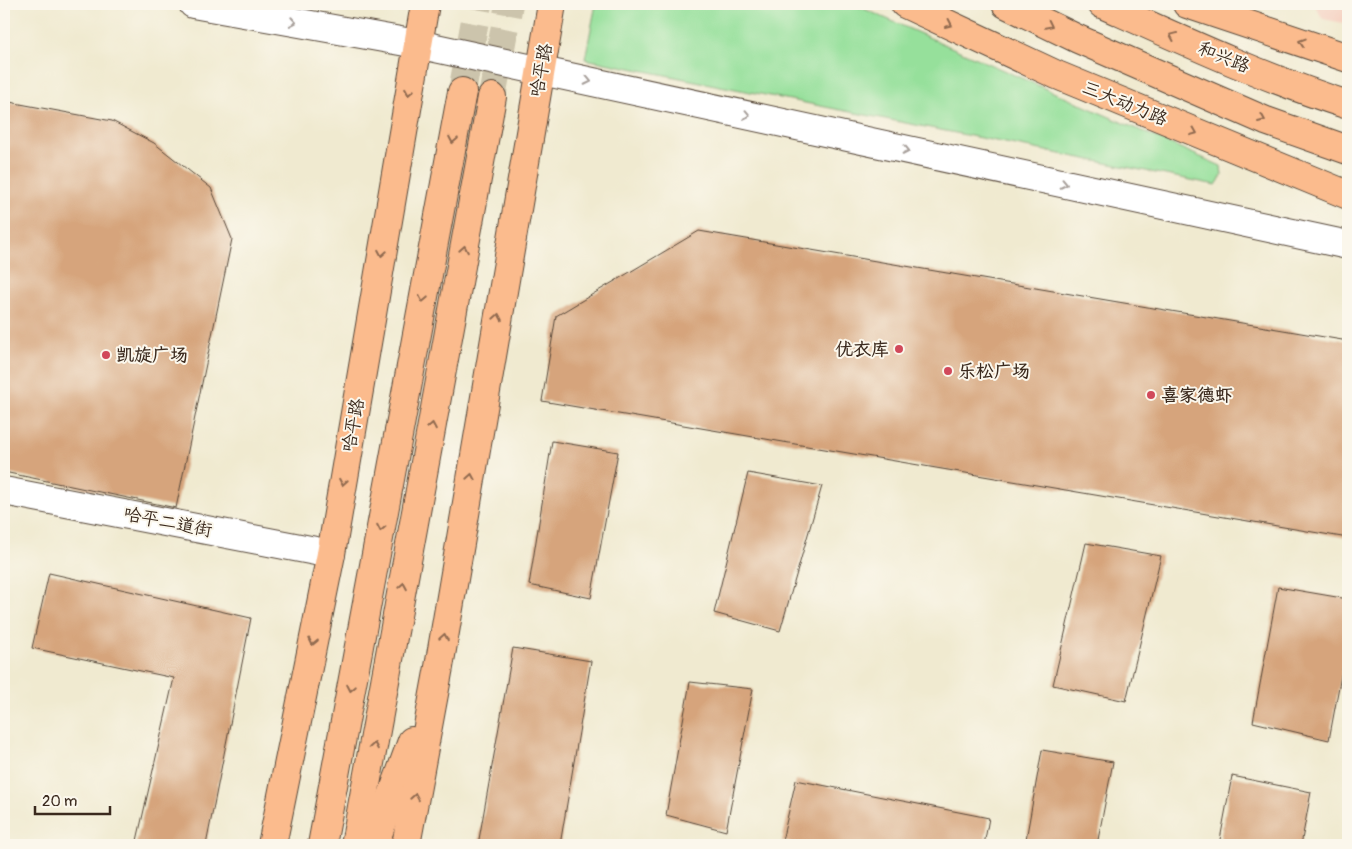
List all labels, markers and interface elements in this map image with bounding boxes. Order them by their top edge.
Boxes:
one-way arrow [289,16,298,26]
one-way arrow [944,18,953,29]
one-way arrow [1044,19,1053,29]
one-way arrow [1169,31,1178,42]
street label: 和兴路 [1194,37,1253,78]
one-way arrow [1298,38,1307,48]
street label: 哈平路 [525,42,558,99]
one-way arrow [583,75,592,86]
street label: 三大动力路 [1079,76,1171,131]
one-way arrow [404,88,414,97]
one-way arrow [742,110,751,120]
one-way arrow [1257,113,1266,123]
one-way arrow [1189,125,1198,136]
one-way arrow [449,135,459,144]
one-way arrow [901,144,910,155]
one-way arrow [1060,178,1069,189]
one-way arrow [459,245,469,253]
one-way arrow [377,248,387,257]
one-way arrow [419,295,429,304]
one-way arrow [493,313,503,321]
place label: 优衣库 [835,338,889,361]
marker: 优衣库 [893,343,905,355]
place label: 凯旋广场 [116,344,188,367]
marker: 凯旋广场 [100,349,112,361]
place label: 乐松广场 [958,360,1030,383]
marker: 乐松广场 [942,365,954,377]
place label: 喜家德虾 [1161,384,1233,407]
marker: 喜家德虾 [1145,389,1157,401]
street label: 哈平路 [337,397,370,454]
one-way arrow [426,422,437,430]
one-way arrow [466,473,476,482]
one-way arrow [339,478,349,486]
street label: 哈平二道街 [122,503,214,542]
one-way arrow [376,524,386,532]
one-way arrow [397,581,407,590]
one-way arrow [439,633,449,642]
one-way arrow [309,637,319,646]
one-way arrow [347,683,357,692]
one-way arrow [368,741,378,750]
scale bar [35,784,110,816]
text: 20 m [42,792,77,811]
one-way arrow [409,793,420,802]

